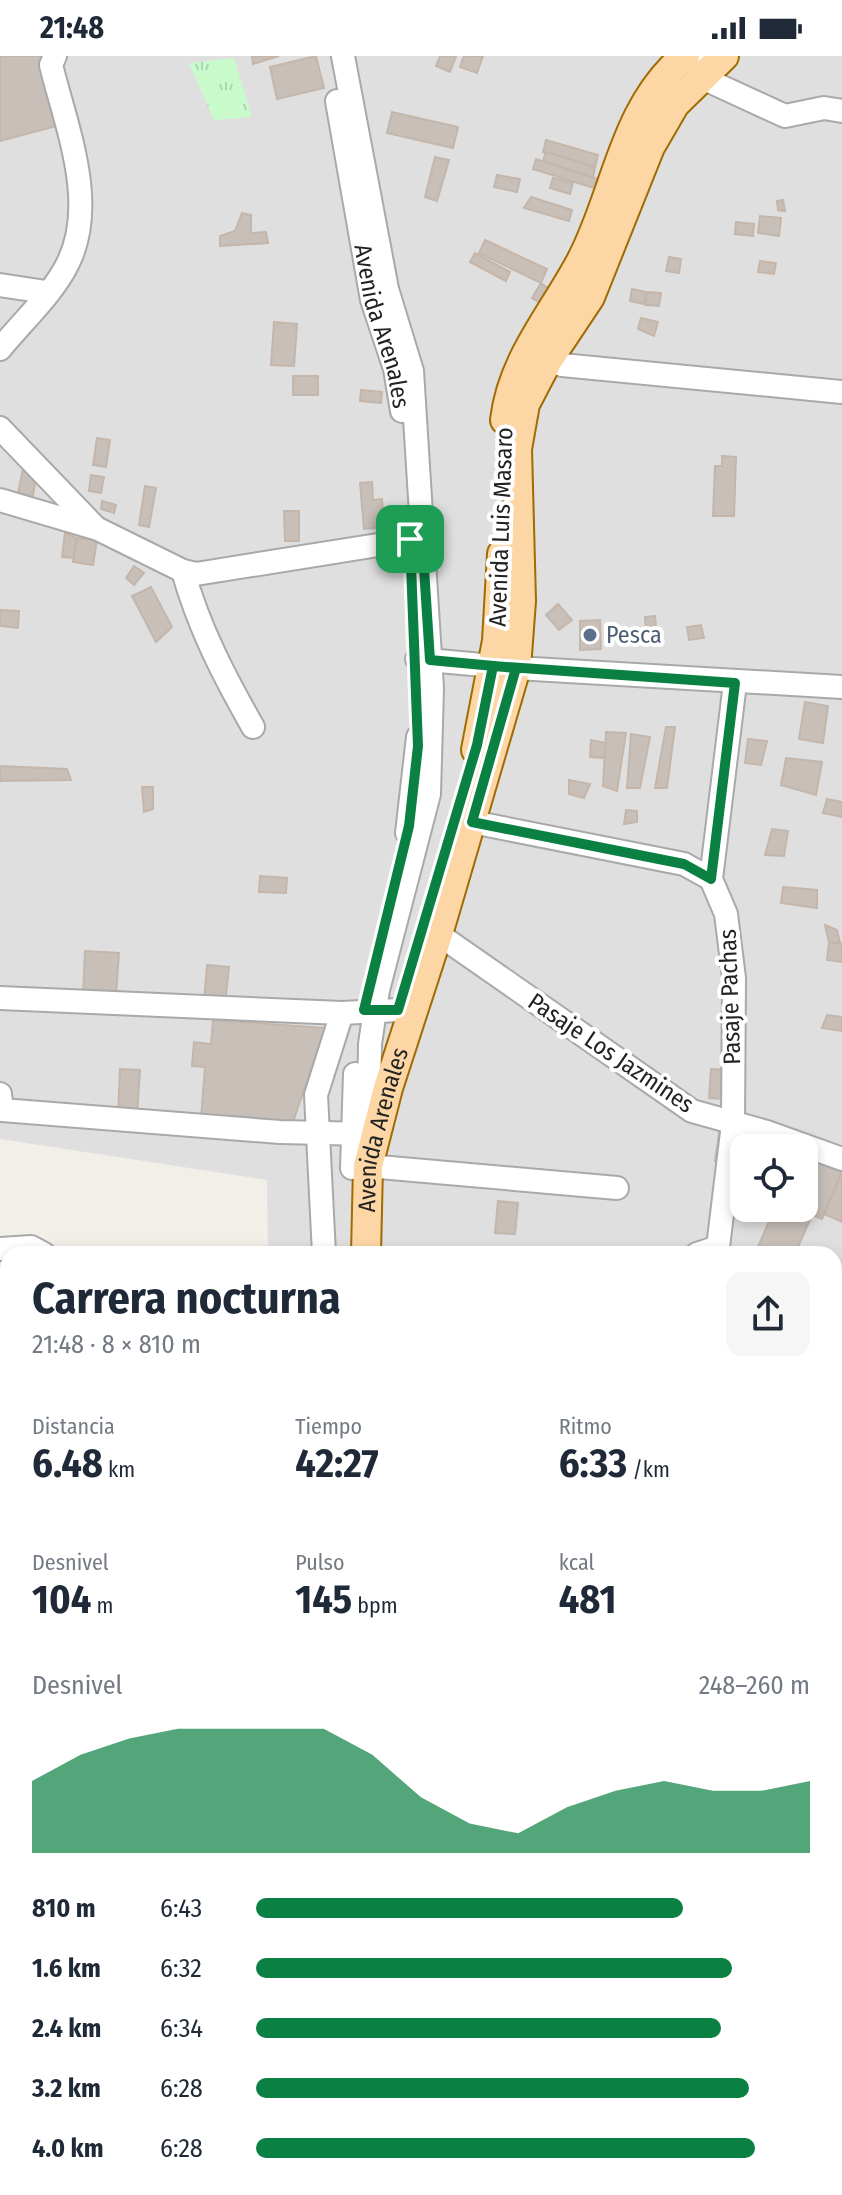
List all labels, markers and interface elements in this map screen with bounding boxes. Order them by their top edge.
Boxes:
text: 21:48 [40,10,104,46]
street label: Avenida Arenales [348,242,415,410]
street label: Avenida Luis Masaro [484,427,518,627]
pin [376,505,444,573]
icon: arrive [388,517,432,561]
place label: Pesca [606,621,662,649]
marker: Pesca [581,626,599,644]
street label: Pasaje Pachas [714,929,746,1065]
street label: Pasaje Los Jazmines [523,987,699,1119]
street label: Avenida Arenales [353,1044,414,1213]
map controls [730,1134,818,1222]
button: locate [730,1134,818,1222]
text: Carrera nocturna [32,1272,341,1325]
button: share [726,1272,810,1356]
text: 21:48 · 8 × 810 m [32,1329,201,1360]
text: Distancia [32,1413,115,1440]
text: Tiempo [295,1413,362,1440]
text: Ritmo [559,1413,612,1440]
text: 6.48 [32,1440,103,1488]
text: 42:27 [295,1440,379,1488]
text: 6:33 [559,1440,627,1488]
text: km [103,1456,135,1483]
text: /km [627,1456,670,1483]
text: Desnivel [32,1549,109,1576]
text: Pulso [295,1549,345,1576]
text: kcal [559,1549,594,1576]
text: 104 [32,1576,91,1624]
text: 145 [295,1576,352,1624]
text: 481 [559,1576,616,1624]
text: m [91,1592,113,1619]
text: bpm [352,1592,398,1619]
text: Desnivel [32,1670,122,1701]
text: 248–260 m [699,1670,810,1701]
text: 810 m [32,1893,96,1924]
text: 6:43 [160,1893,202,1924]
text: 1.6 km [32,1953,101,1984]
text: 6:32 [160,1953,202,1984]
text: 2.4 km [32,2013,101,2044]
text: 6:34 [160,2013,203,2044]
text: 3.2 km [32,2073,101,2104]
text: 6:28 [160,2073,203,2104]
text: 4.0 km [32,2133,104,2164]
text: 6:28 [160,2133,203,2164]

